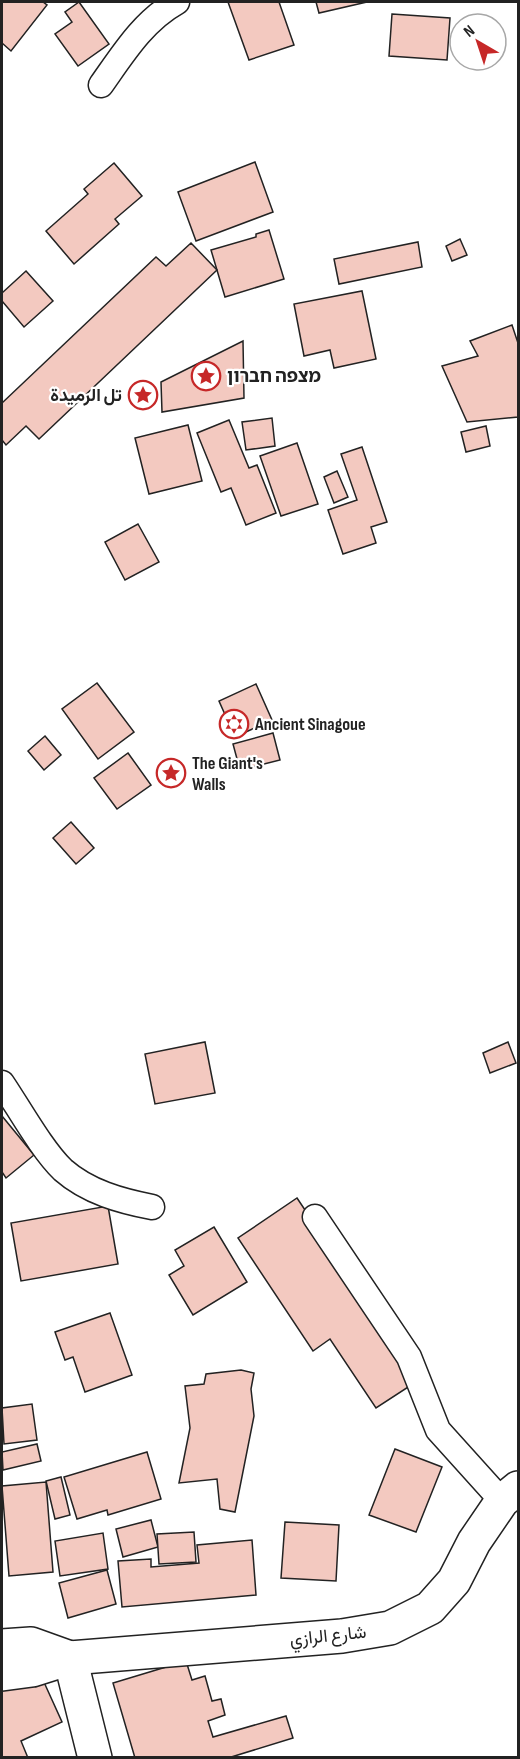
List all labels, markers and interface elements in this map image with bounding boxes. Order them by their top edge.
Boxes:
north arrow [448,12,508,72]
text: N [460,21,479,42]
place icon: מצפה חברון [190,360,222,392]
place label: מצפה חברון [227,366,321,387]
place icon: تل الرميدة [127,379,159,411]
place label: تل الرميدة [50,385,122,406]
synagogue icon: Ancient Sinagoue [218,708,250,740]
place label: Ancient Sinagoue [254,714,366,735]
place label: The Giant's Walls [192,753,263,795]
place icon: The Giant's Walls [155,757,187,789]
street label: شارع الرازي [289,1622,368,1654]

